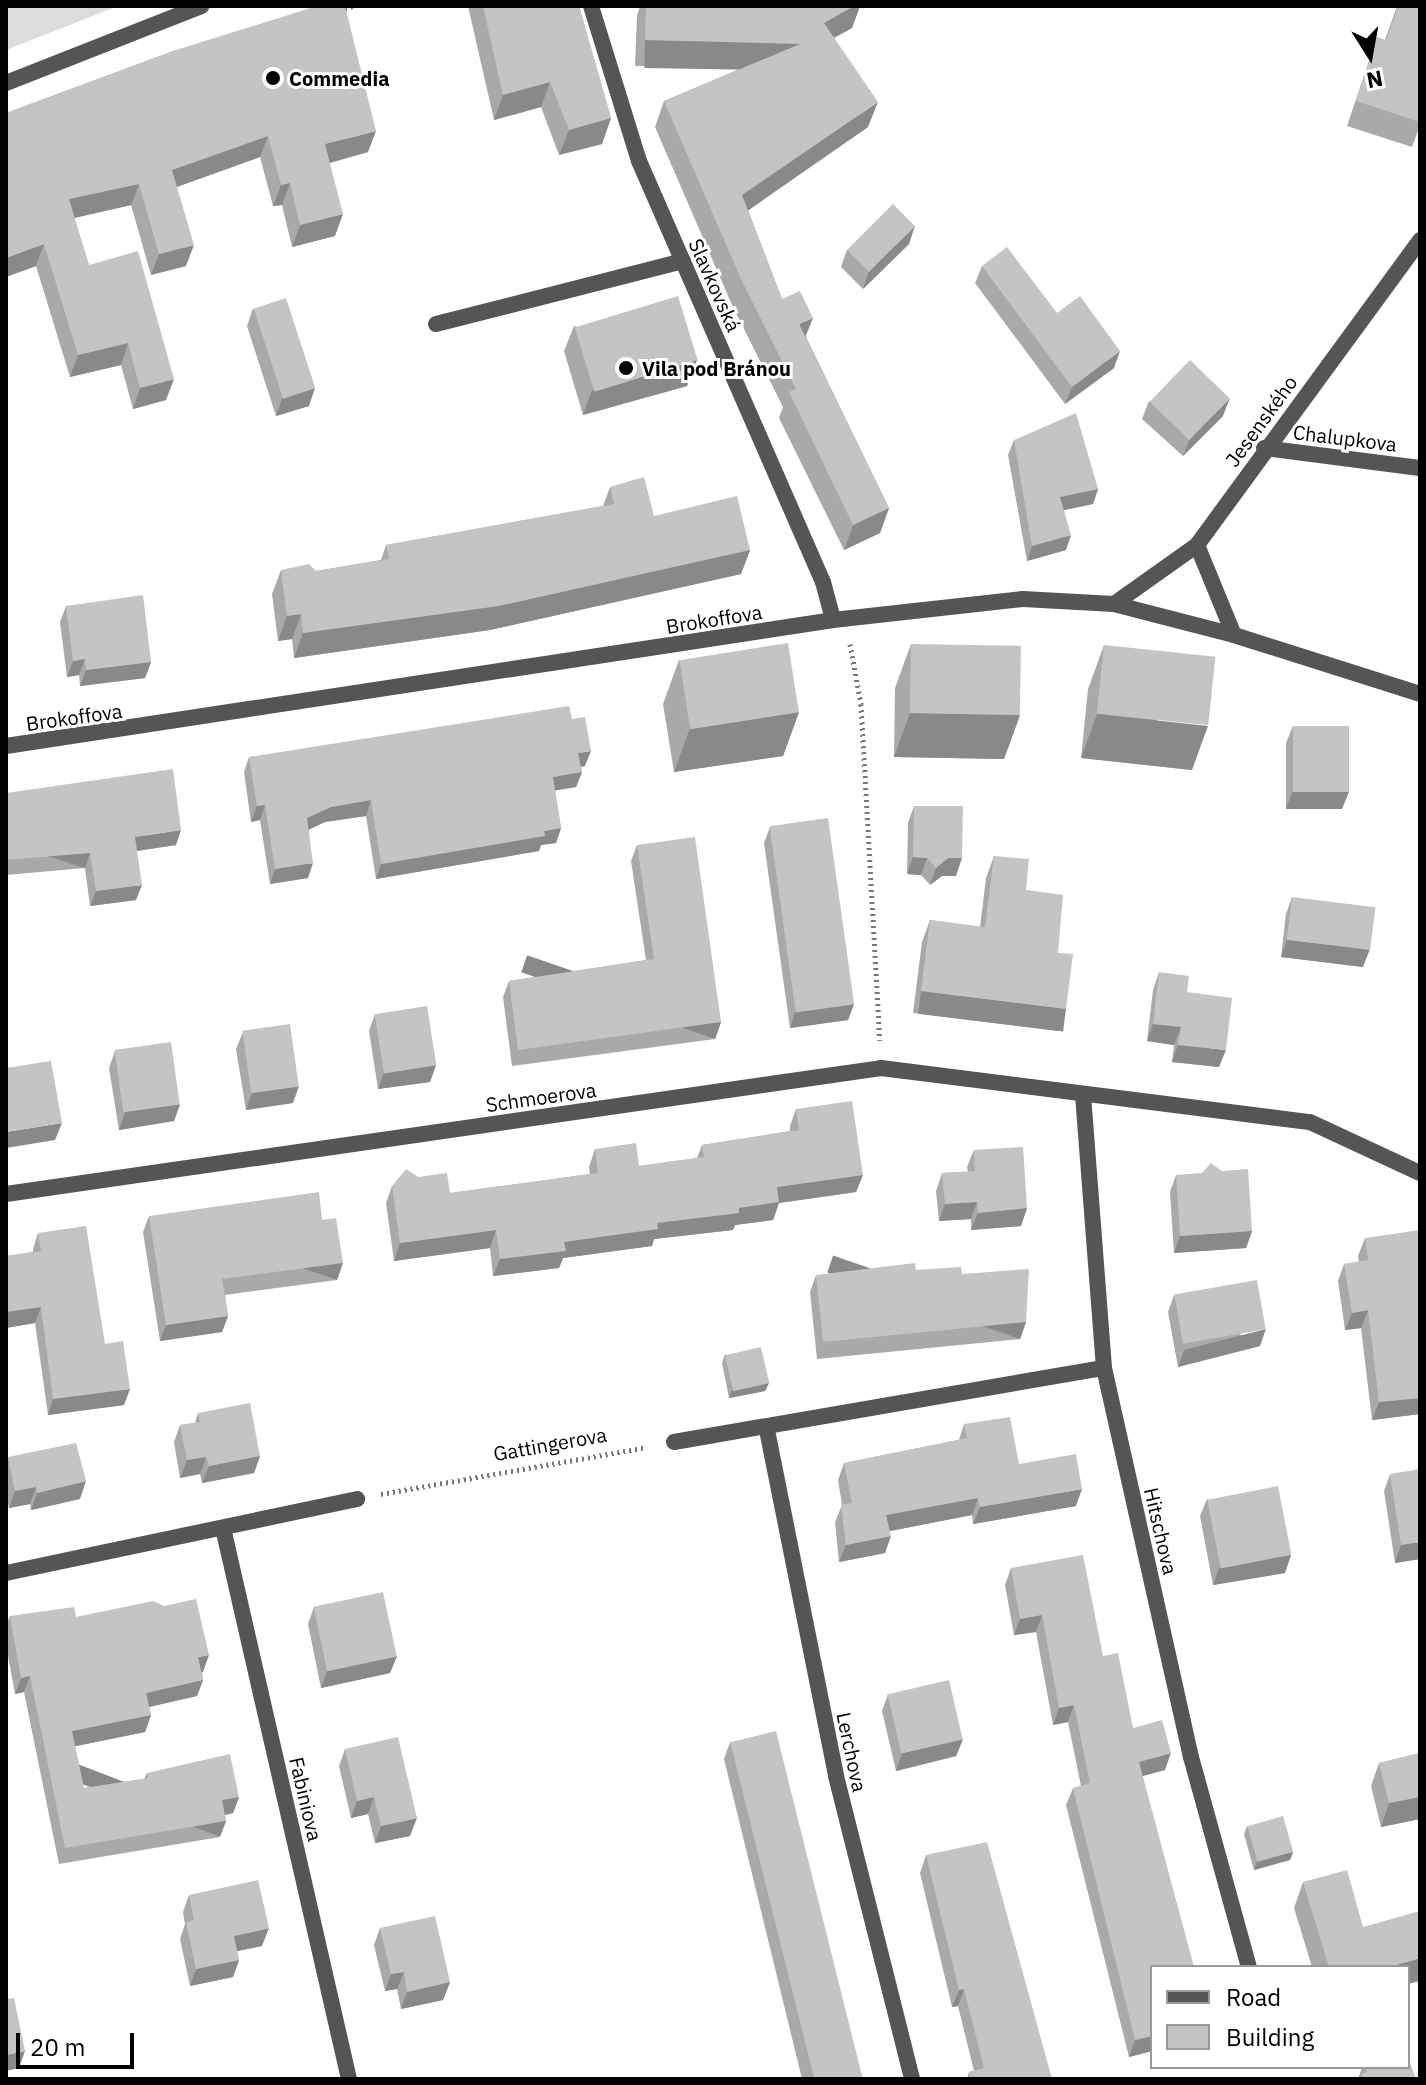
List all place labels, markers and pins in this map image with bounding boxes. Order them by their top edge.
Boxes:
place label: Commedia [289,66,390,90]
marker: Commedia [264,69,282,87]
place label: Vila pod Bránou [642,356,791,380]
marker: Vila pod Bránou [617,359,635,377]

